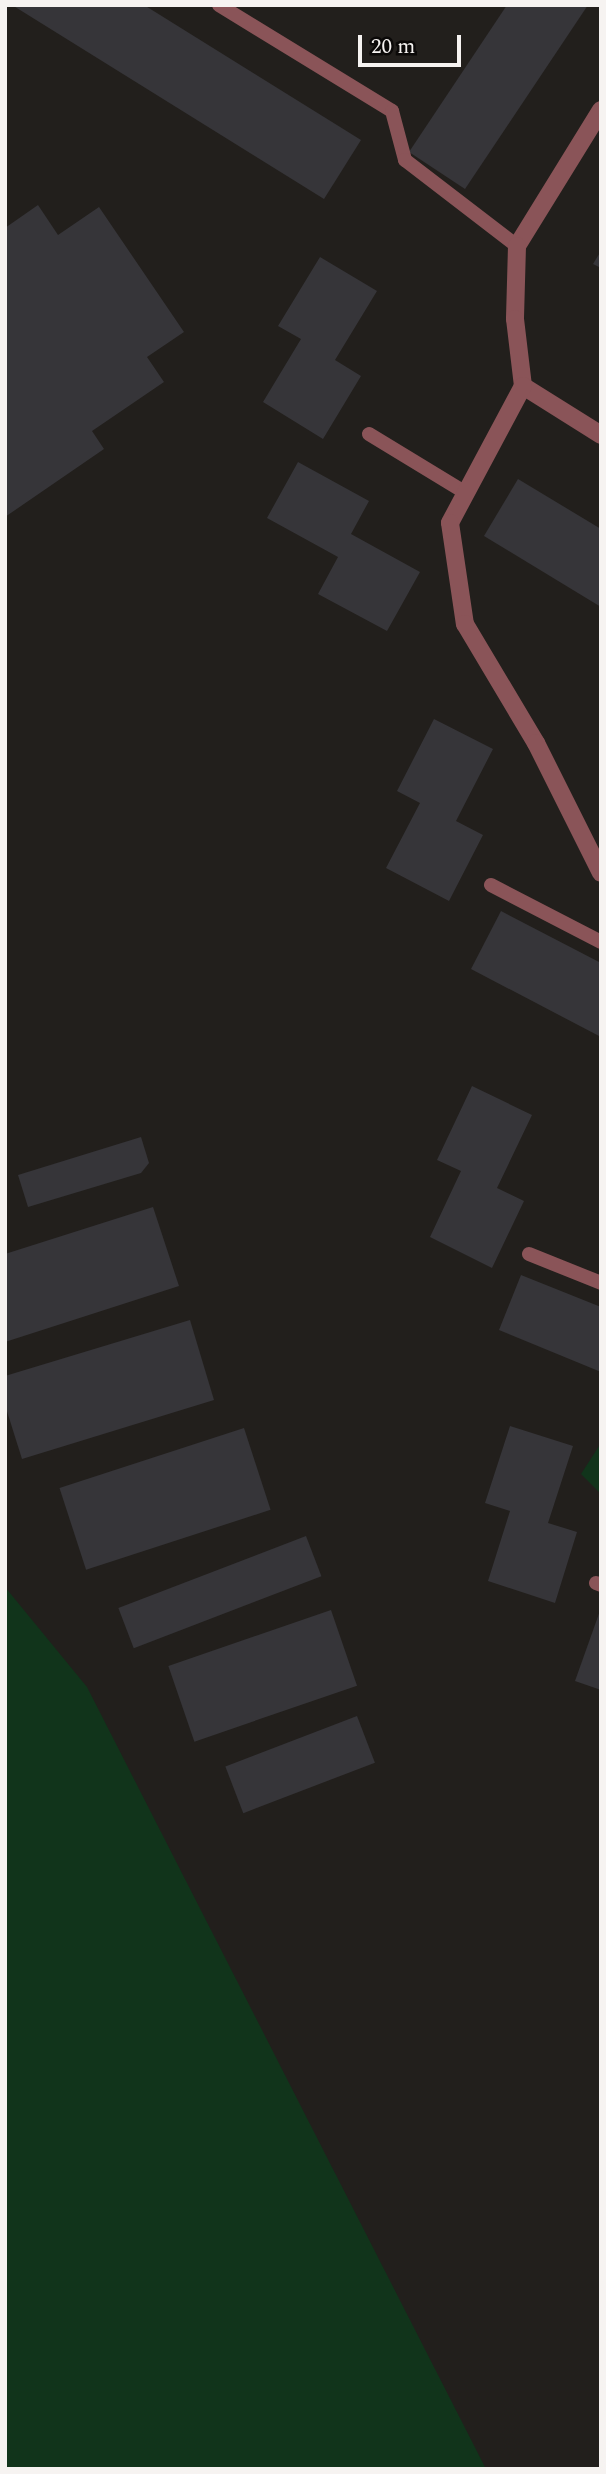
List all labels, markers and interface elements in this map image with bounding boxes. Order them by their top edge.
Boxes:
scale bar [361,21,464,65]
text: 20 m [371,31,415,63]

